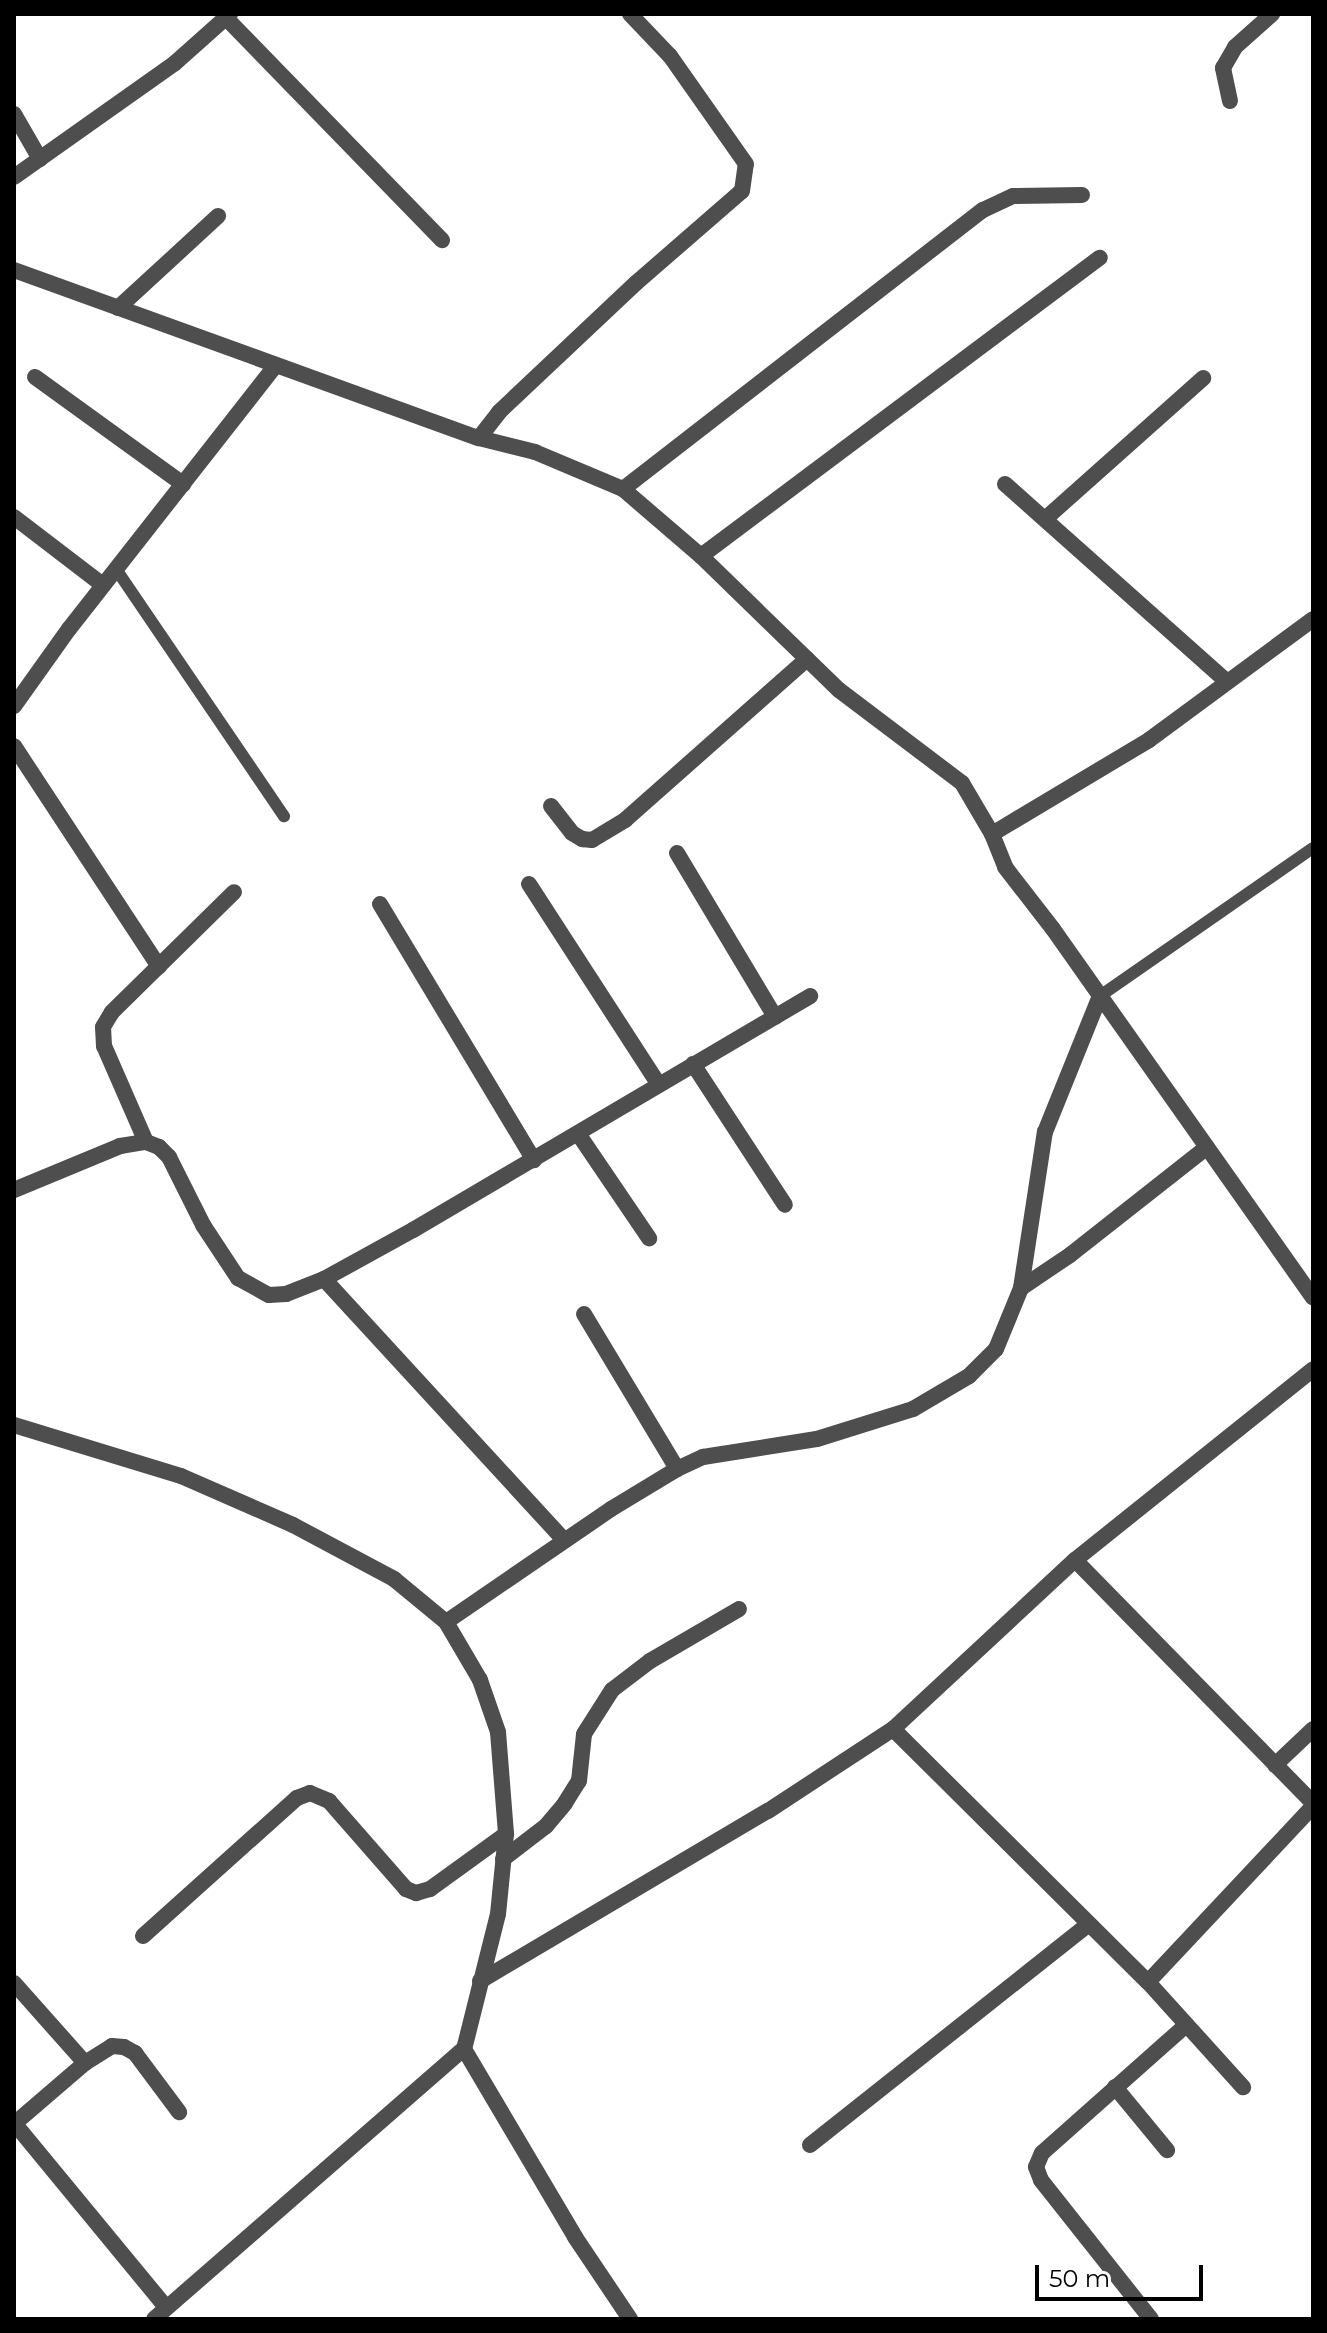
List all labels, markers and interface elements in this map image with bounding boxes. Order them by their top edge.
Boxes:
scale bar [1039,2249,1207,2299]
text: 50 m [1049,2264,1110,2293]

